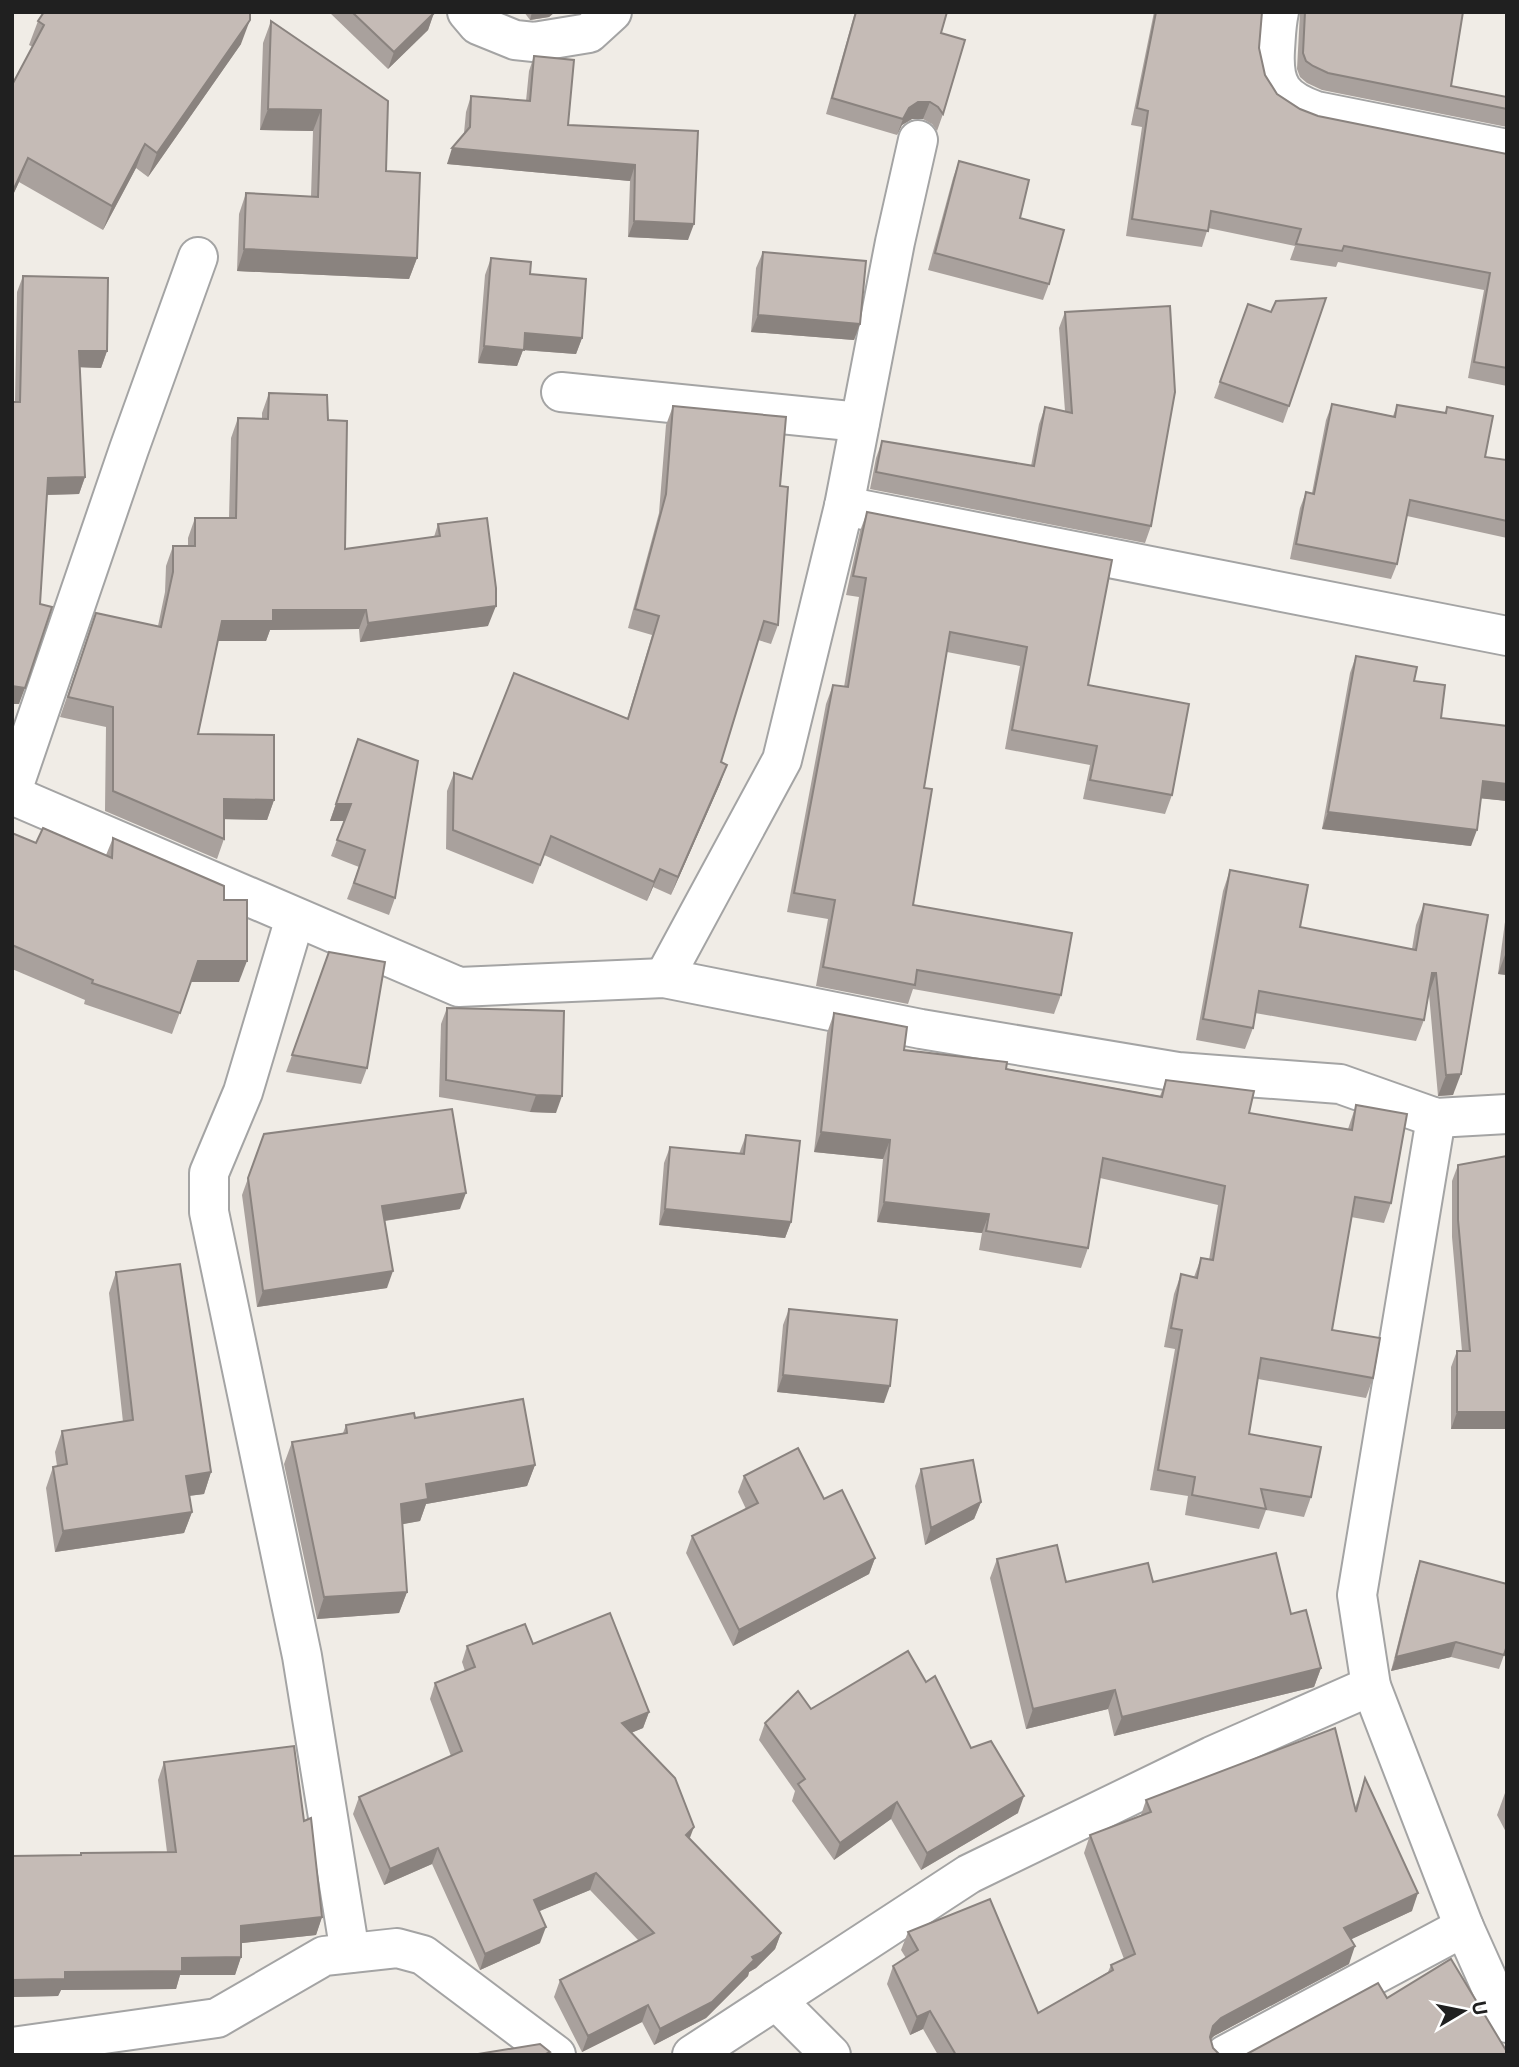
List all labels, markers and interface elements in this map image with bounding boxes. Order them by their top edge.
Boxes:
north arrow [1428,1976,1498,2046]
text: U [1467,1999,1492,2017]

